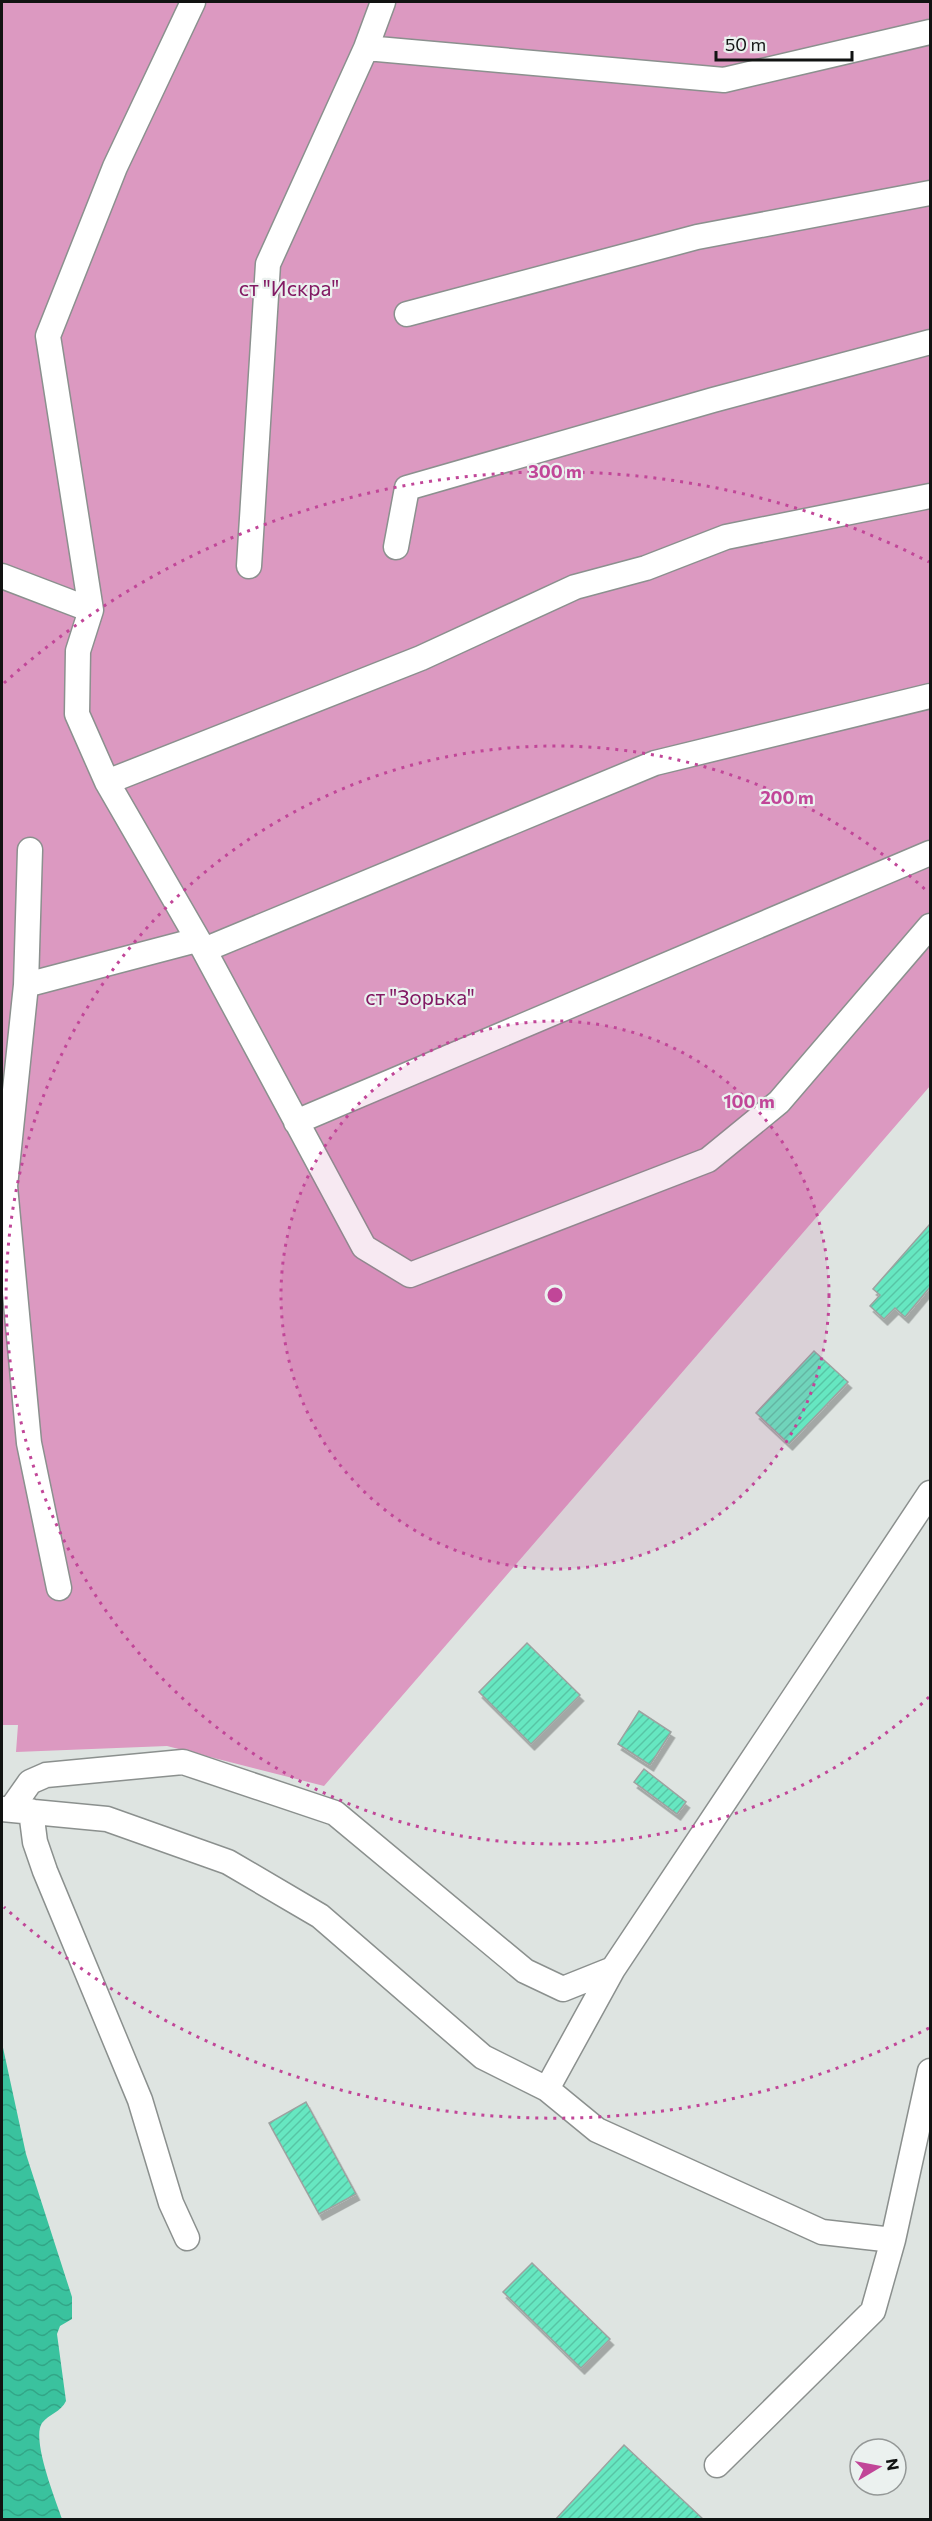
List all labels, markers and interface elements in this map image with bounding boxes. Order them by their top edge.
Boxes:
scale bar [716,24,852,62]
text: 50 m [725,33,766,55]
park label: ст "Искра" [239,275,339,300]
text: 300 m [528,460,582,482]
text: 200 m [760,786,814,808]
park label: ст "Зорька" [365,984,475,1009]
text: 100 m [723,1090,775,1112]
centre of rings [545,1285,565,1305]
north arrow [848,2437,908,2497]
text: N [883,2457,904,2472]

